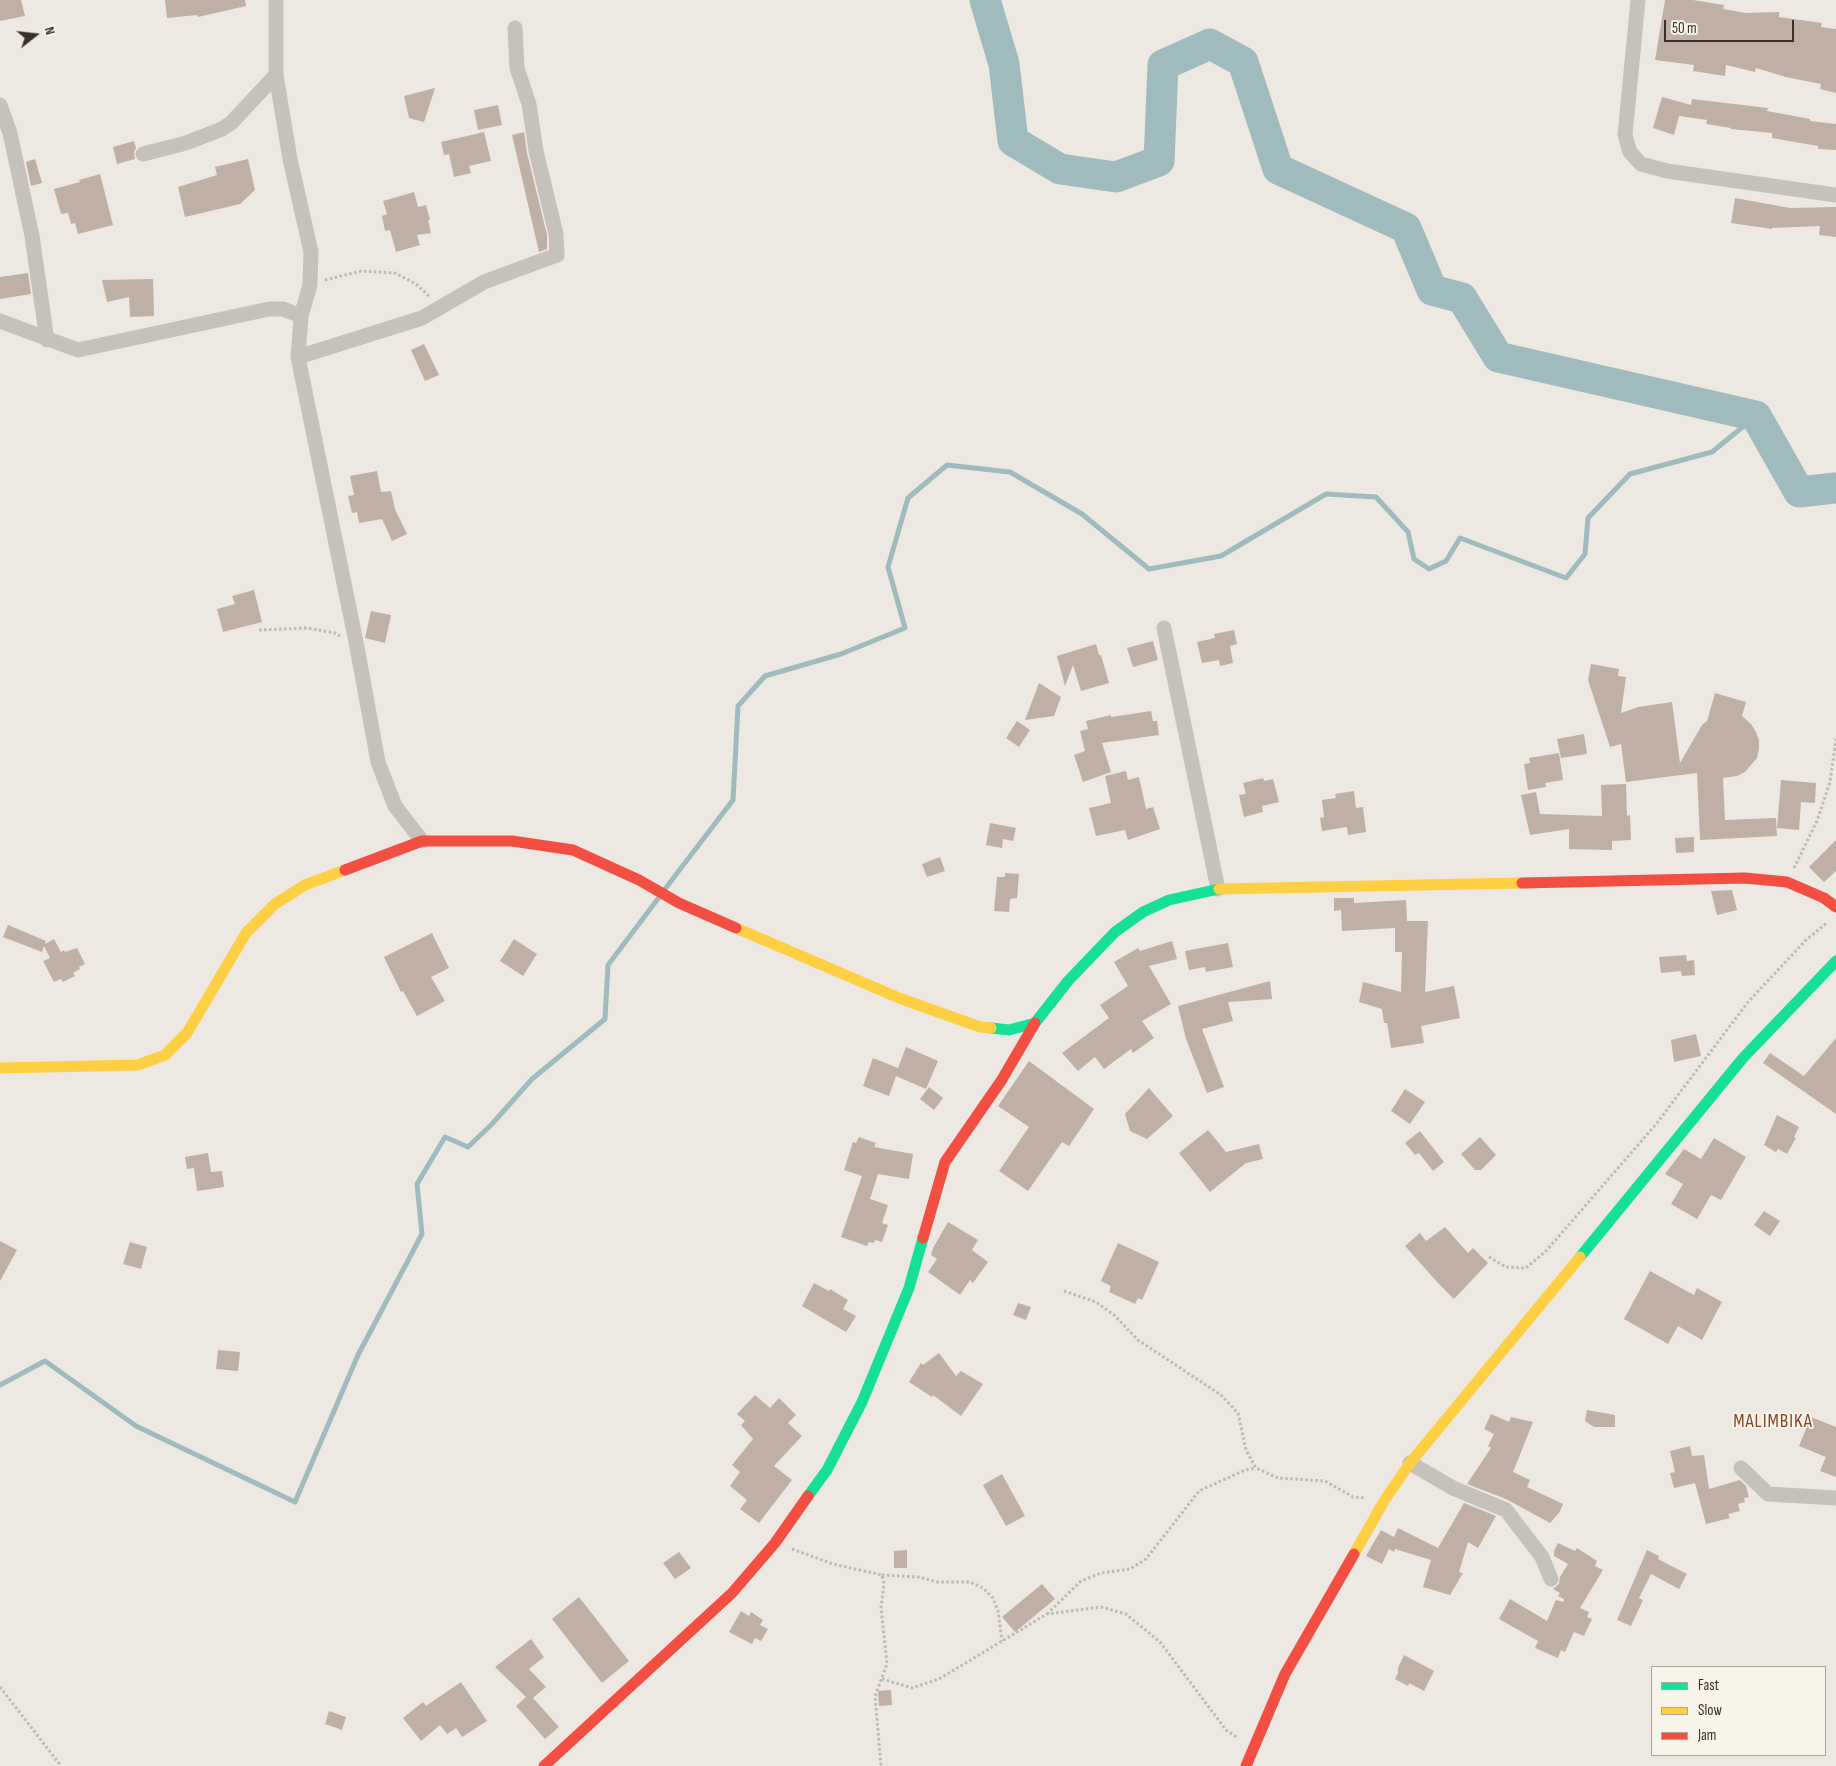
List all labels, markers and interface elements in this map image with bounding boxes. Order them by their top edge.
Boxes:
north arrow [10,10,60,60]
scale bar [1666,10,1796,42]
text: 50 m [1672,19,1697,38]
text: N [41,25,59,37]
district label: MALIMBIKA [1732,1411,1814,1433]
legend [1651,1666,1826,1756]
text: Fast [1698,1676,1719,1695]
text: Slow [1698,1701,1722,1720]
text: Jam [1698,1726,1716,1745]

